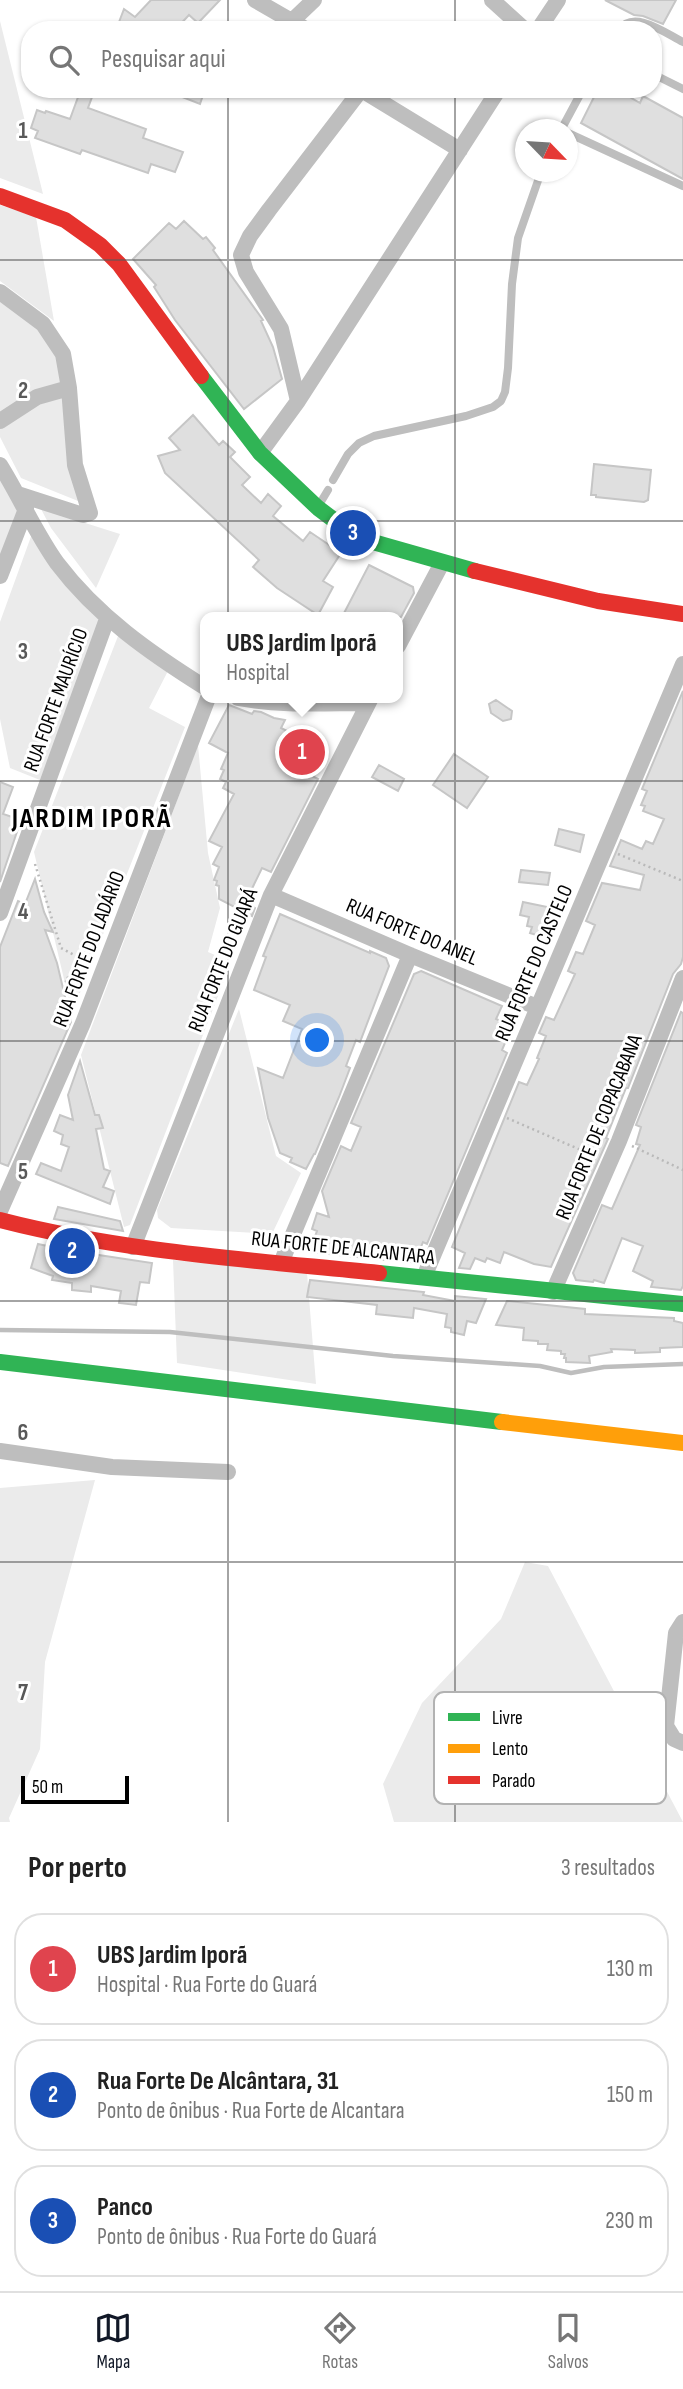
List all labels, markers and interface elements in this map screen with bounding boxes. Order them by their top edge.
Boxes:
search box [21,21,662,98]
icon: search [45,41,83,79]
text: Pesquisar aqui [101,44,226,75]
text: 1 [18,117,28,145]
north arrow [515,119,578,182]
text: 2 [18,377,28,405]
pin: 3 [330,507,376,559]
popup [200,612,403,703]
street label: RUA FORTE MAURÍCIO [18,625,94,775]
text: UBS Jardim Iporã [226,628,377,659]
text: 3 [18,638,28,666]
text: Hospital [226,659,290,687]
pin: 1 [279,726,325,778]
district label: JARDIM IPORÃ [11,802,172,835]
street label: RUA FORTE DO LADÁRIO [48,868,130,1030]
street label: RUA FORTE DO CASTELO [490,881,578,1045]
street label: RUA FORTE DO GUARÁ [183,884,264,1035]
street label: RUA FORTE DO ANEL [342,893,482,971]
text: 4 [18,898,29,926]
your location [300,1023,334,1057]
street label: RUA FORTE DE COPACABANA [550,1030,648,1223]
text: 5 [18,1158,28,1186]
pin: 2 [49,1225,95,1277]
street label: RUA FORTE DE ALCANTARA [250,1226,437,1270]
text: 6 [18,1419,28,1447]
text: 7 [18,1679,28,1707]
legend [434,1692,666,1804]
text: Livre [492,1707,523,1730]
text: Lento [492,1738,528,1761]
text: Parado [492,1770,535,1793]
scale bar [21,1773,130,1805]
text: 50 m [32,1776,63,1799]
text: Por perto [28,1850,127,1886]
text: 3 resultados [561,1854,655,1882]
text: UBS Jardim Iporã [97,1940,247,1971]
text: 1 [48,1955,58,1983]
text: 130 m [607,1955,653,1983]
text: Hospital · Rua Forte do Guará [97,1971,317,1999]
text: Rua Forte De Alcântara, 31 [97,2066,339,2097]
text: 2 [48,2081,58,2109]
text: 150 m [607,2081,653,2109]
text: Ponto de ônibus · Rua Forte de Alcantara [97,2097,405,2125]
text: Panco [97,2192,153,2223]
text: 3 [48,2207,58,2235]
text: 230 m [605,2207,653,2235]
text: Ponto de ônibus · Rua Forte do Guará [97,2223,377,2251]
tab: Mapa [94,2309,132,2374]
tab: Rotas [321,2309,359,2374]
tab: Salvos [548,2309,589,2374]

